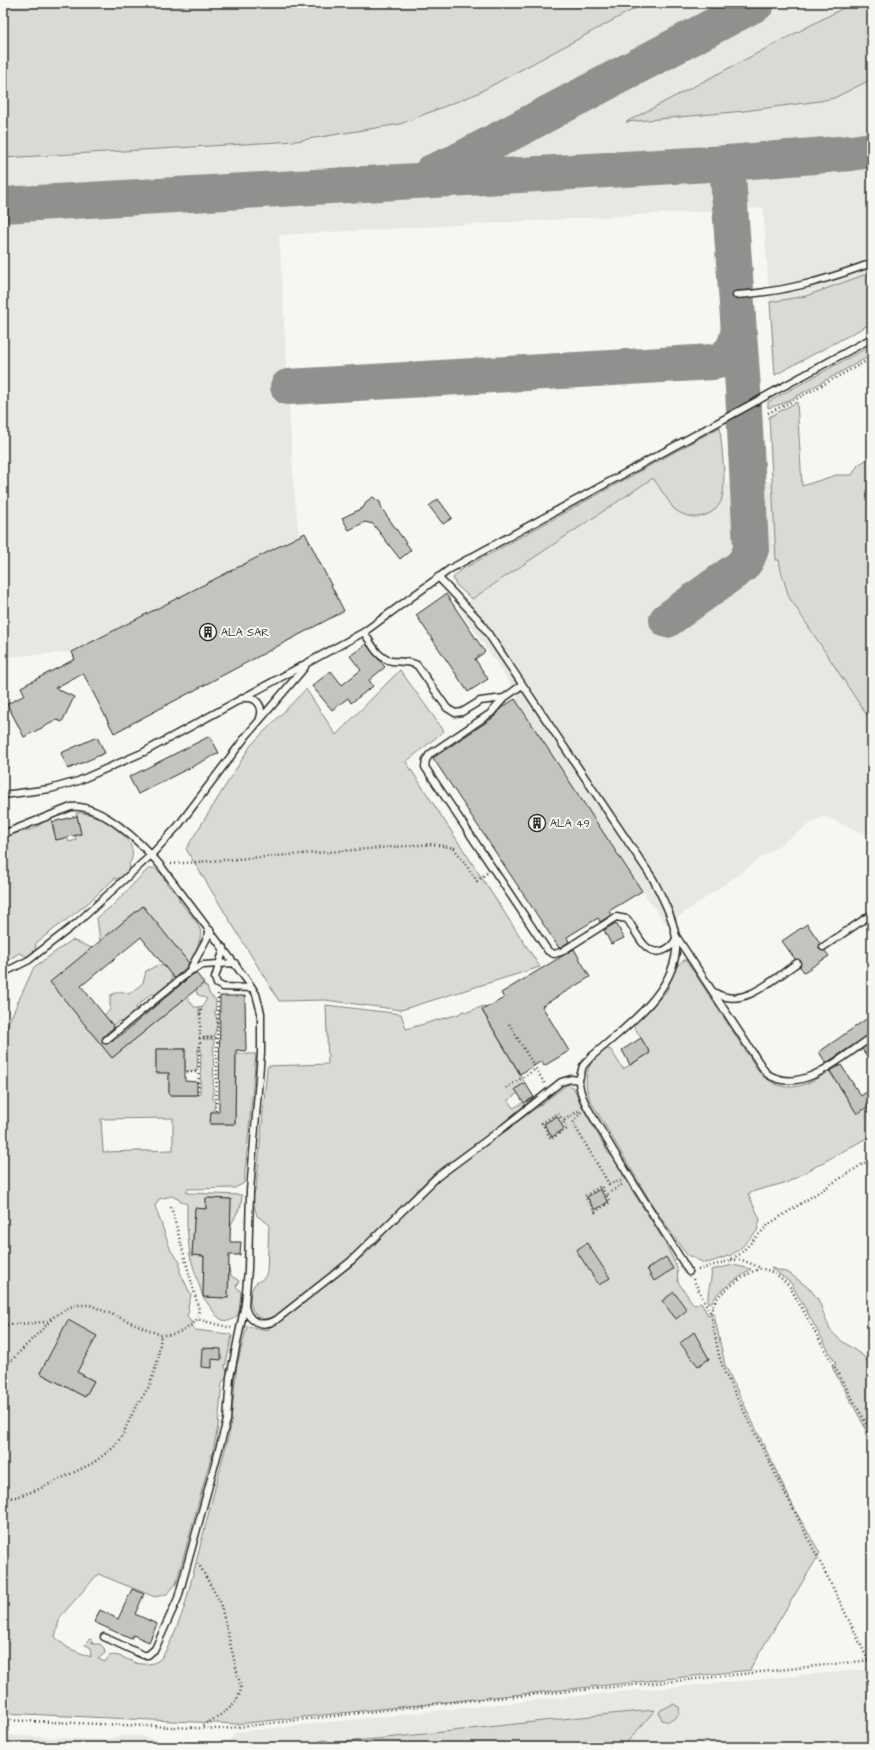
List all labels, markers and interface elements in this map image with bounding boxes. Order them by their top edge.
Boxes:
building icon: ALA SAR [198,622,218,642]
place label: ALA SAR [221,625,269,640]
building icon: ALA 49 [527,813,547,833]
place label: ALA 49 [550,816,590,831]

